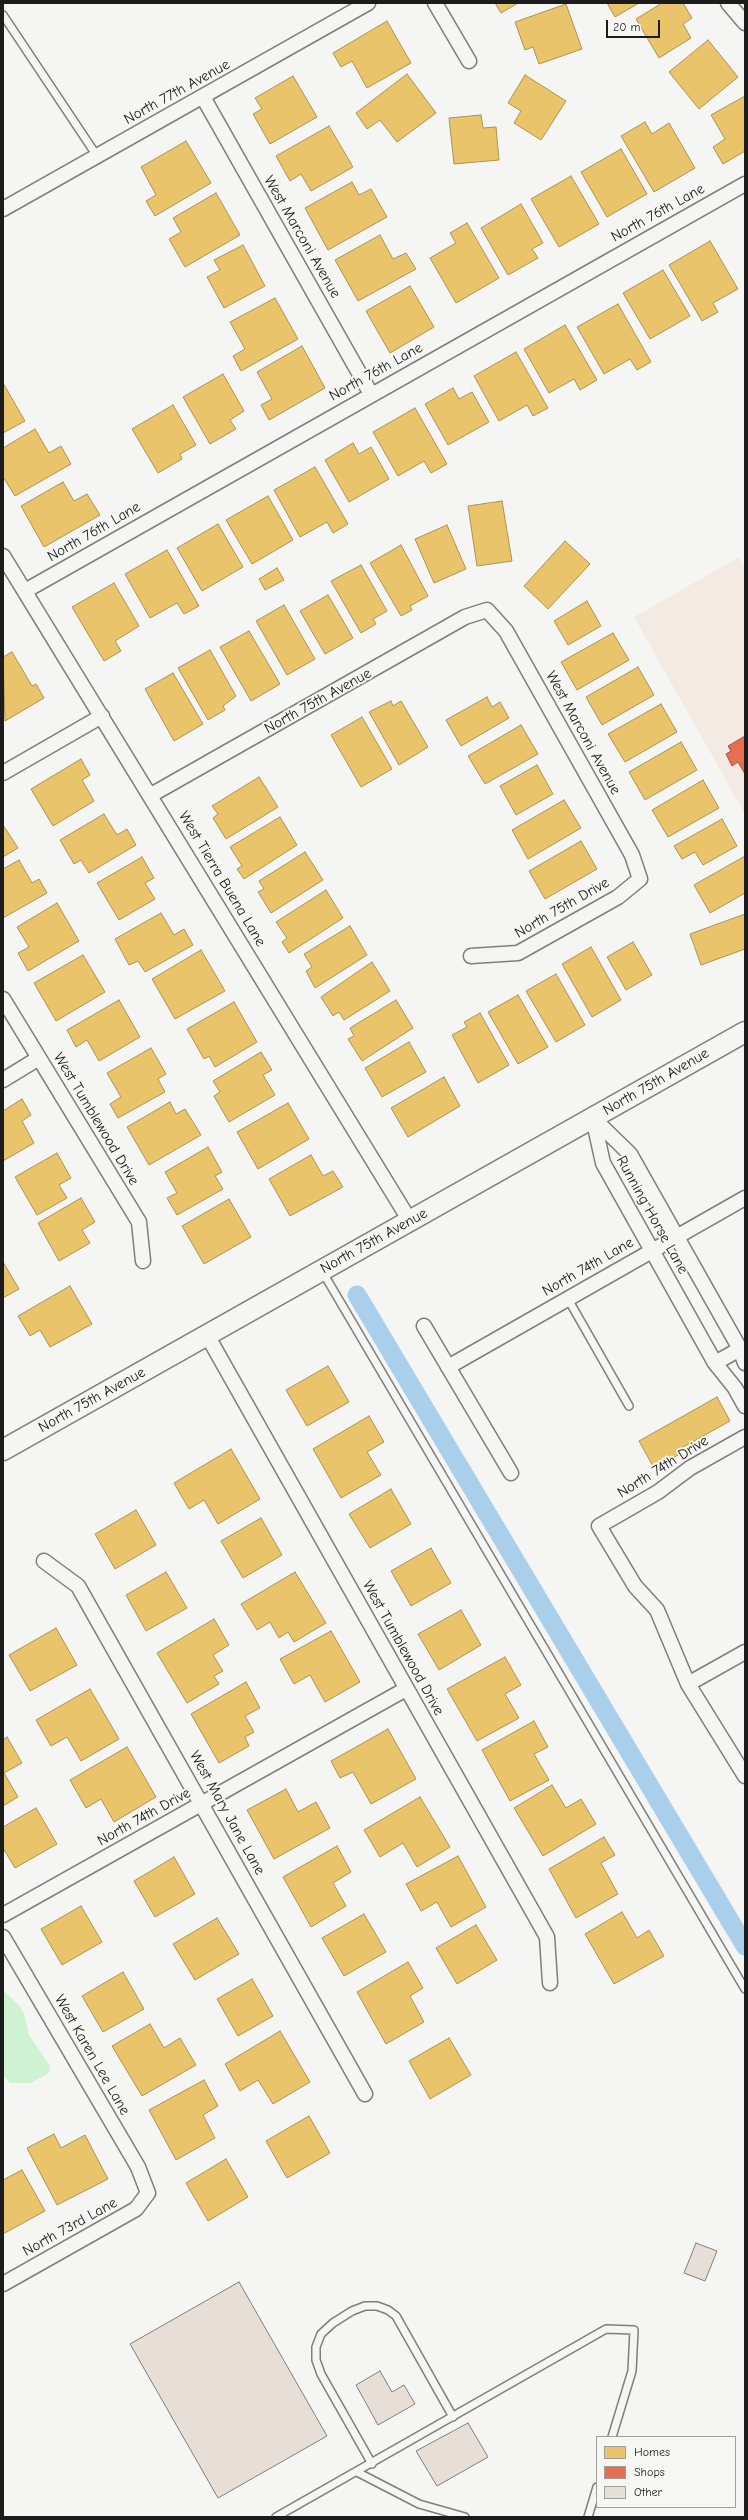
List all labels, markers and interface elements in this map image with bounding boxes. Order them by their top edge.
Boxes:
scale bar [608,12,662,38]
text: 20 m [613,20,641,34]
street label: North 77th Avenue [121,55,233,129]
street label: West Marconi Avenue [260,173,344,301]
street label: North 76th Lane [608,180,708,246]
street label: North 76th Lane [326,339,426,405]
street label: North 76th Lane [44,498,144,566]
street label: North 75th Avenue [261,664,375,738]
street label: West Marconi Avenue [542,668,624,798]
street label: West Tierra Buena Lane [175,808,269,950]
street label: North 75th Drive [512,874,612,942]
street label: North 75th Avenue [600,1044,712,1120]
street label: West Tumblewood Drive [49,1049,143,1189]
street label: Running Horse Lane [612,1153,692,1277]
street label: North 75th Avenue [317,1204,431,1278]
street label: North 74th Lane [539,1234,637,1300]
street label: North 75th Avenue [35,1363,149,1437]
street label: North 74th Drive [614,1432,712,1502]
street label: West Tumblewood Drive [358,1577,448,1719]
street label: West Mary Jane Lane [185,1748,269,1878]
street label: North 74th Drive [94,1784,194,1850]
street label: West Karen Lee Lane [50,1992,134,2118]
street label: North 73rd Lane [20,2194,120,2260]
legend [596,2436,736,2508]
text: Homes [634,2445,670,2459]
text: Shops [634,2465,665,2479]
text: Other [634,2485,662,2499]

